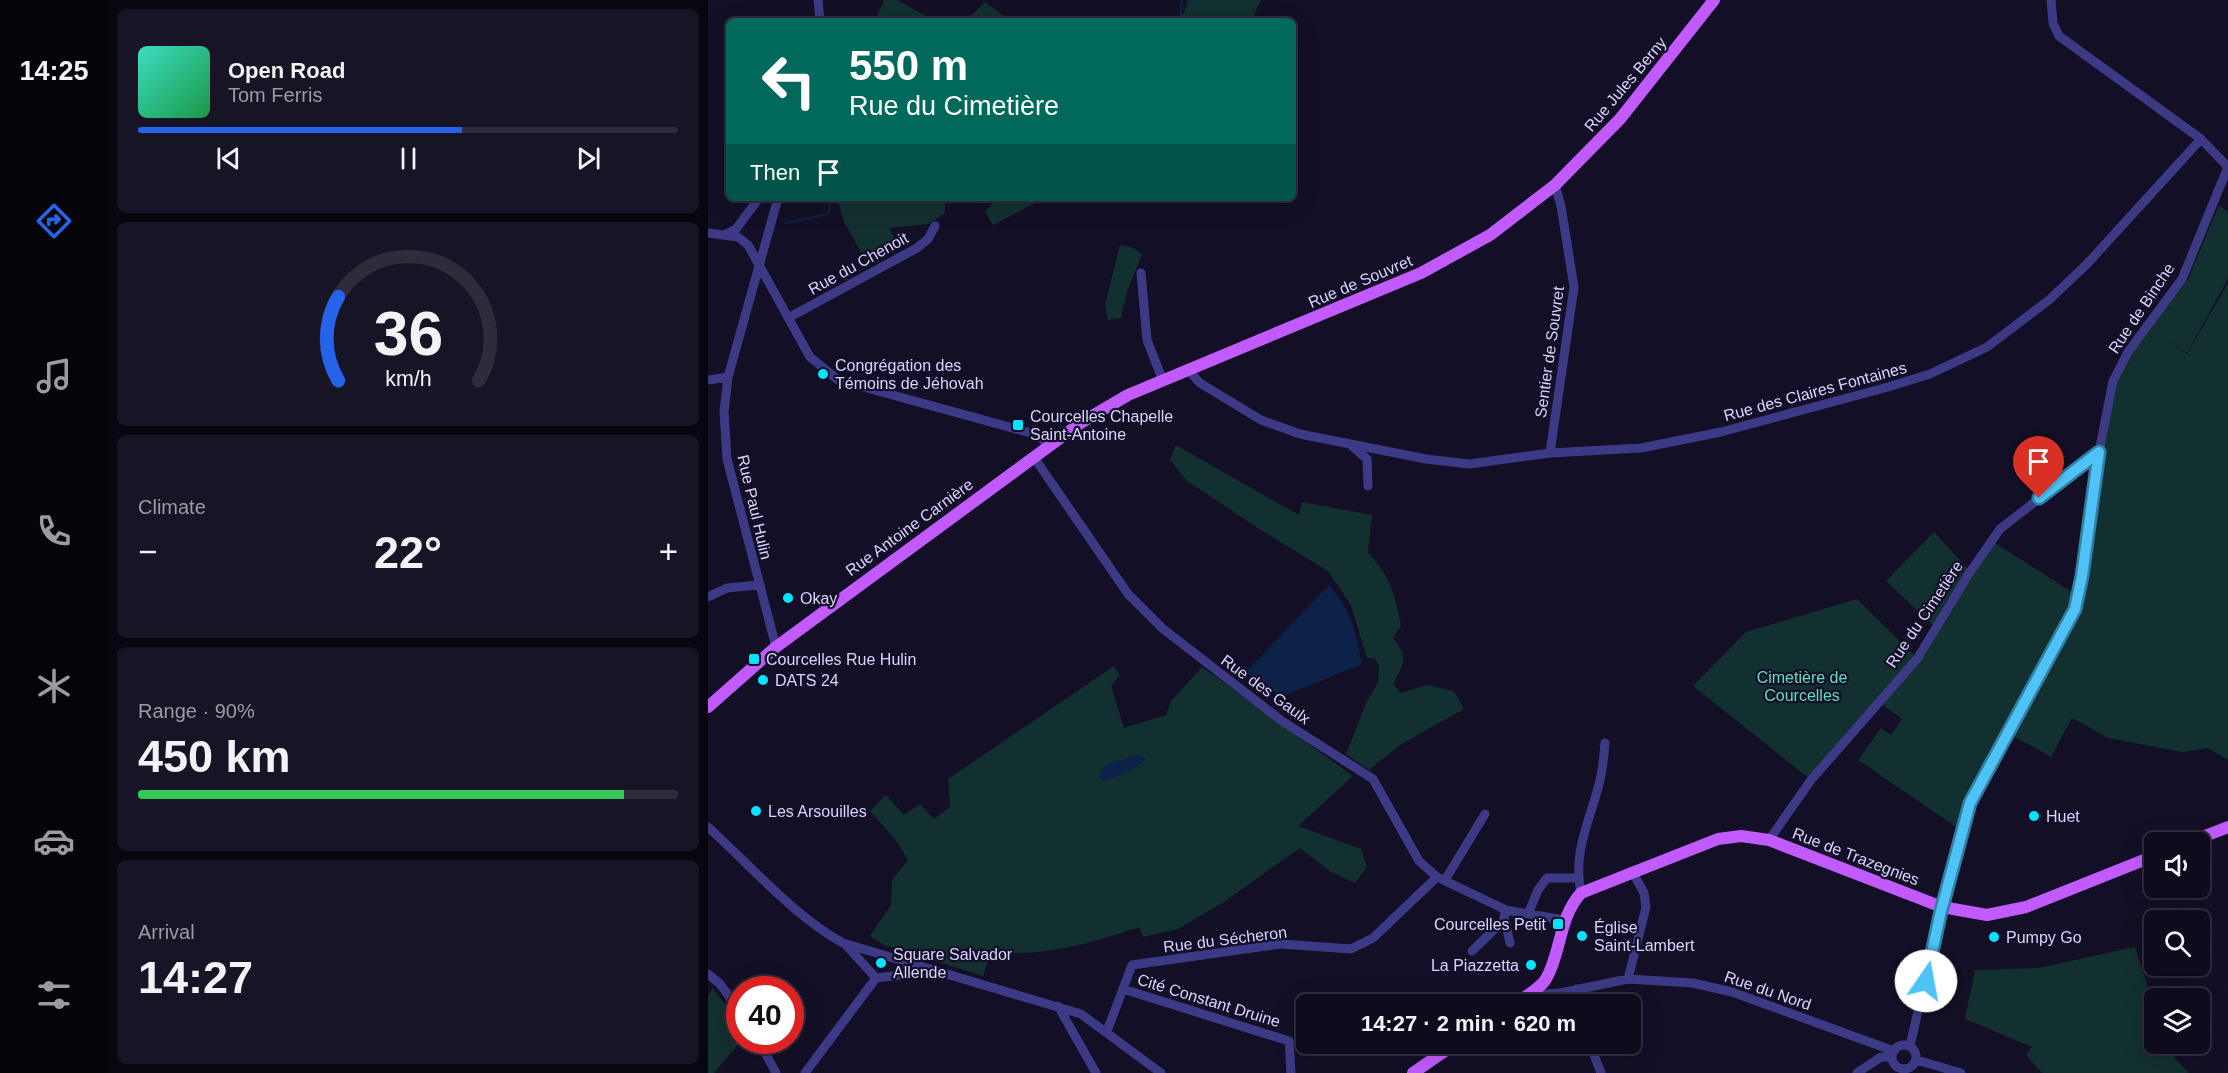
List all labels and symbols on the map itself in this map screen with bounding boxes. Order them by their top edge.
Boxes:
street label: Rue Jules Berny [1581,34,1670,135]
street label: Rue du Chenoit [805,229,911,298]
street label: Rue de Souvret [1306,252,1415,311]
street label: Rue de Binche [2105,260,2178,357]
street label: Sentier de Souvret [1532,285,1567,419]
place label: Congrégation des Témoins de Jéhovah [835,357,984,392]
street label: Rue des Claires Fontaines [1722,359,1908,424]
marker: Congrégation des Témoins de Jéhovah [816,367,830,381]
place label: Courcelles Chapelle Saint-Antoine [1030,408,1173,443]
marker: Courcelles Chapelle Saint-Antoine [1011,418,1025,432]
pin [2013,436,2064,498]
street label: Rue Paul Hulin [734,453,775,561]
street label: Rue Antoine Carnière [842,476,976,579]
street label: Rue du Cimetière [1883,558,1966,671]
place label: Okay [800,590,837,607]
marker: Okay [781,591,795,605]
place label: Courcelles Rue Hulin [766,651,916,668]
street label: Rue des Gaulx [1218,651,1314,727]
marker: Courcelles Rue Hulin [747,652,761,666]
park label: Cimetière de Courcelles [1757,669,1847,704]
place label: DATS 24 [775,672,839,689]
marker: DATS 24 [756,673,770,687]
place label: Les Arsouilles [768,803,867,820]
marker: Les Arsouilles [749,804,763,818]
place label: Huet [2046,808,2080,825]
marker: Huet [2027,809,2041,823]
street label: Rue de Trazegnies [1790,824,1922,888]
place label: Courcelles Petit [1434,916,1547,933]
marker: Courcelles Petit [1551,917,1565,931]
place label: Église Saint-Lambert [1594,918,1695,954]
street label: Rue du Sécheron [1162,923,1288,956]
marker: Église Saint-Lambert [1575,929,1589,943]
place label: Pumpy Go [2006,929,2082,946]
marker: Pumpy Go [1987,930,2001,944]
place label: Square Salvador Allende [893,946,1013,981]
position arrow [1894,949,1958,1013]
marker: Square Salvador Allende [874,956,888,970]
place label: La Piazzetta [1431,957,1519,974]
marker: La Piazzetta [1524,958,1538,972]
street label: Rue du Nord [1722,968,1813,1013]
street label: Cité Constant Druine [1135,971,1282,1030]
speed limit sign: 40 [726,976,804,1054]

